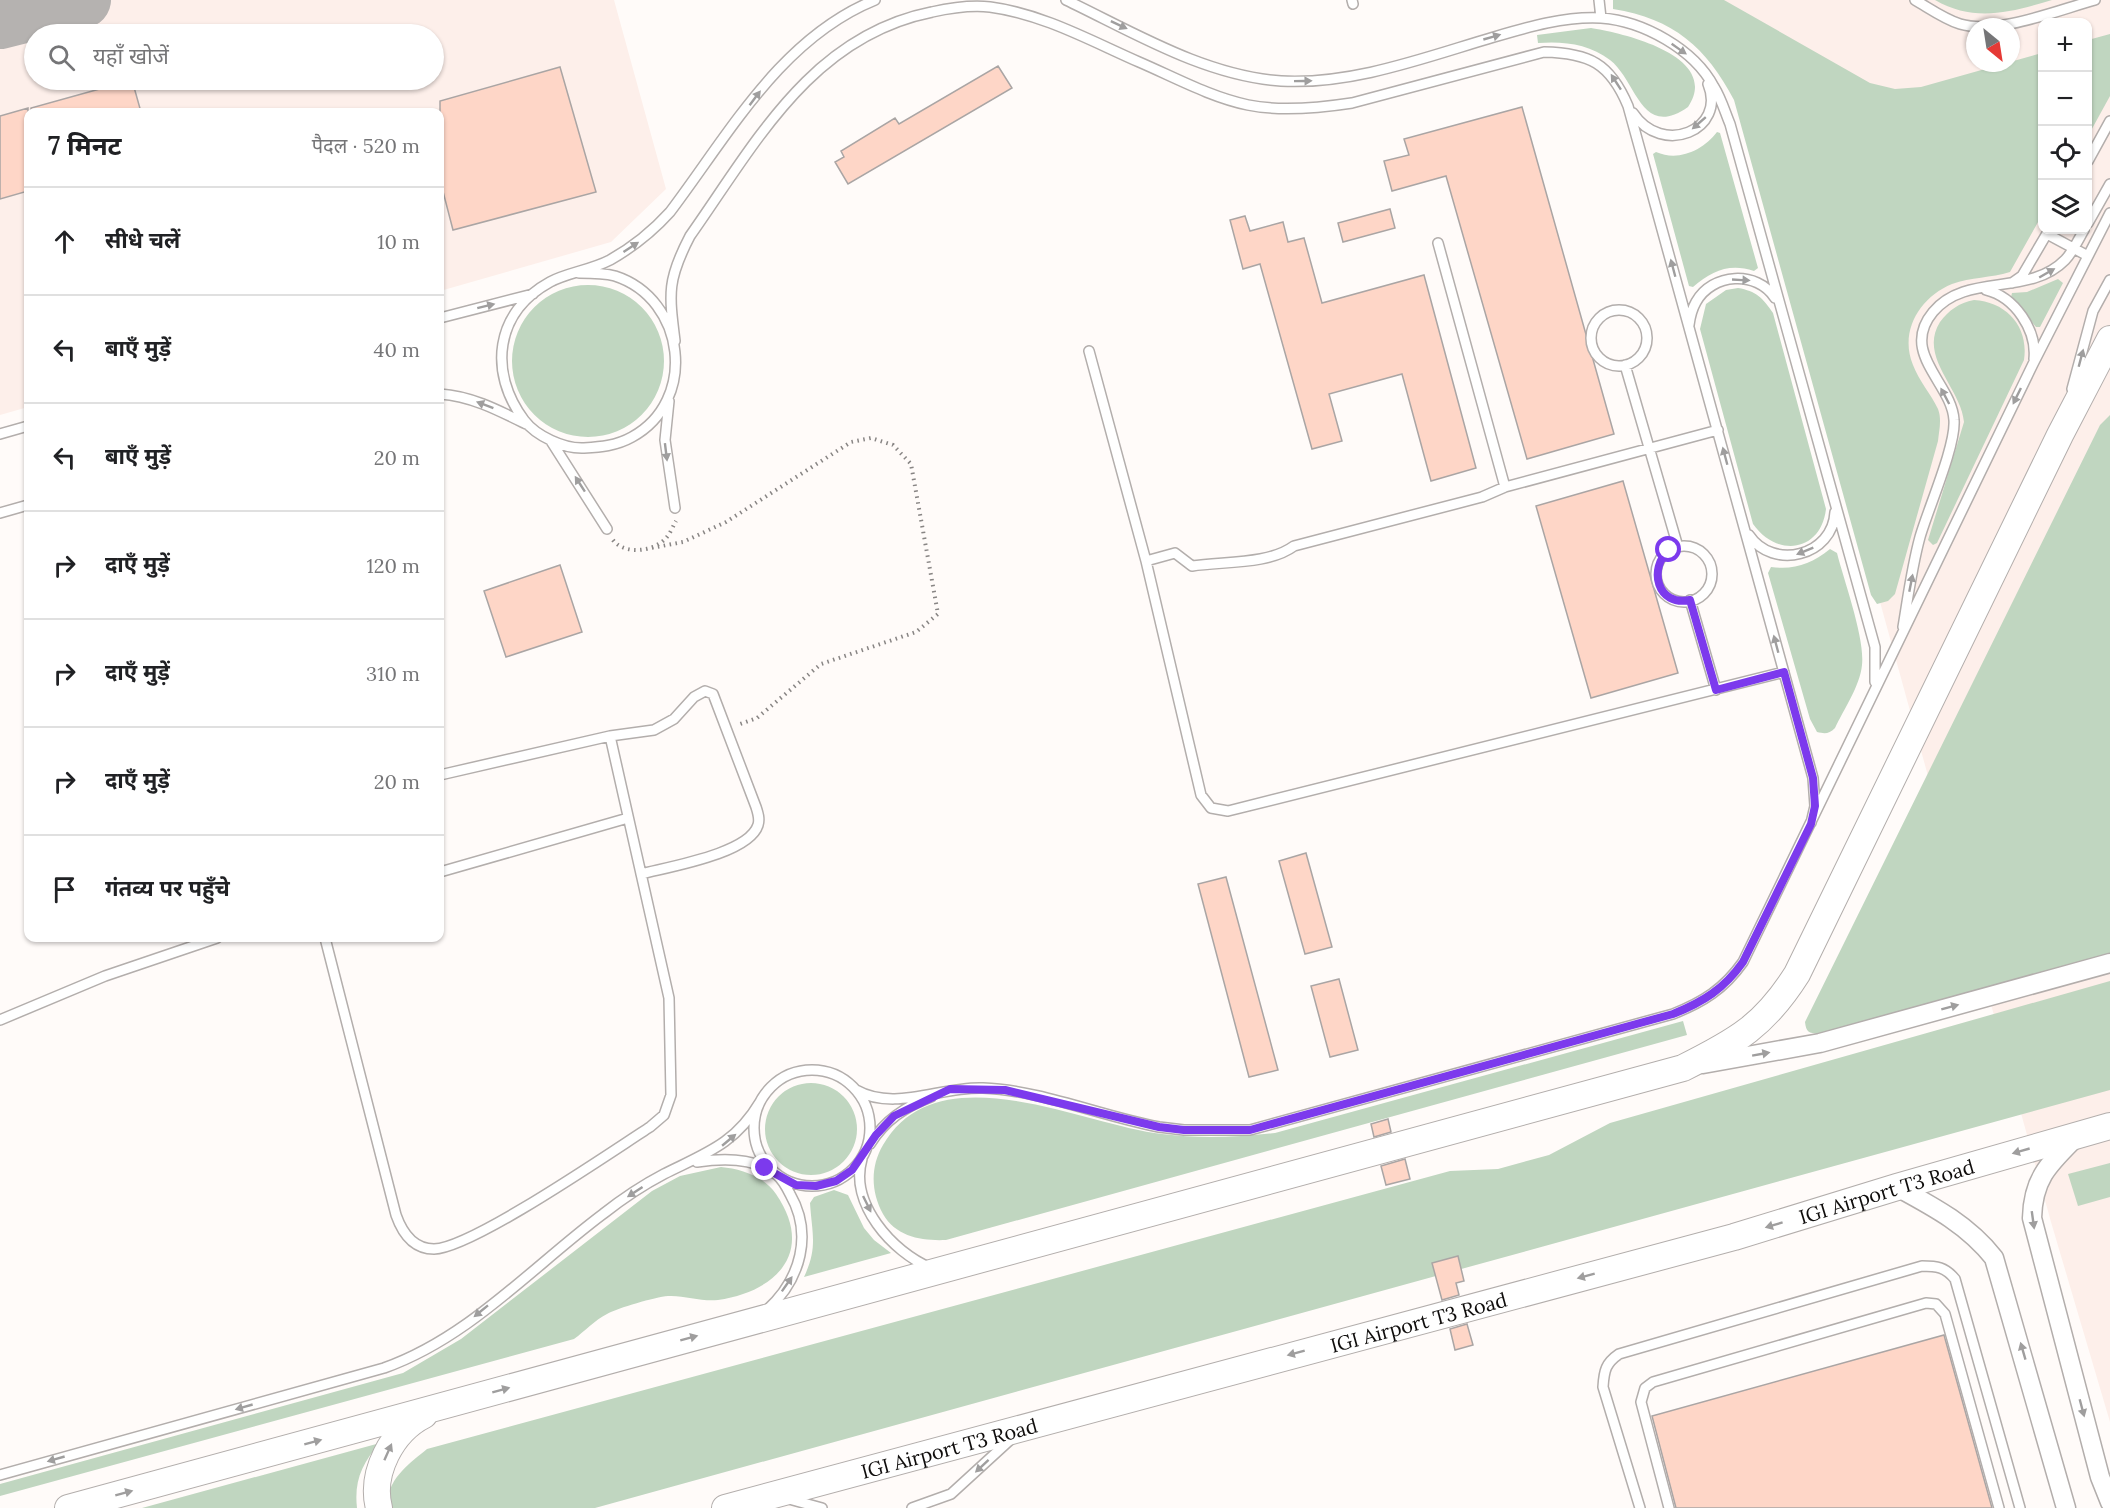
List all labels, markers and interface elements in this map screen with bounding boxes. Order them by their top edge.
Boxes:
north arrow [1966,18,2020,72]
map controls [2038,18,2092,234]
button: + [2038,18,2092,72]
one-way arrow [1110,20,1127,29]
search box [24,24,444,90]
one-way arrow [1484,32,1502,41]
icon: search [45,41,78,74]
text: यहाँ खोजें [93,42,169,70]
one-way arrow [1670,43,1686,55]
button: − [2038,72,2092,126]
one-way arrow [1611,74,1622,91]
one-way arrow [1293,76,1312,85]
one-way arrow [749,90,761,105]
one-way arrow [1692,116,1707,130]
button: locate [2038,126,2092,180]
text: 7 मिनट [48,129,122,162]
text: पैदल · 520 m [312,133,420,158]
button: layers [2038,180,2092,234]
icon: ahead [48,225,81,258]
text: सीधे चलें [105,226,180,254]
text: 10 m [377,229,420,254]
one-way arrow [623,241,639,252]
one-way arrow [1667,259,1677,278]
one-way arrow [2039,268,2056,278]
one-way arrow [1732,275,1751,284]
one-way arrow [477,300,496,310]
icon: left [48,333,81,366]
text: बाएँ मुड़ें [105,334,171,362]
text: 40 m [374,337,420,362]
one-way arrow [2076,349,2086,367]
one-way arrow [1940,388,1950,405]
one-way arrow [2013,388,2022,405]
one-way arrow [476,400,494,409]
icon: left [48,441,81,474]
text: बाएँ मुड़ें [105,442,171,470]
one-way arrow [662,443,671,462]
text: 20 m [374,445,420,470]
one-way arrow [1720,447,1730,465]
one-way arrow [574,476,585,492]
route start [1655,536,1681,562]
one-way arrow [1796,546,1814,556]
icon: right [48,549,81,582]
text: दाएँ मुड़ें [105,550,170,578]
text: 120 m [366,553,420,578]
one-way arrow [1907,574,1916,593]
one-way arrow [1771,635,1780,653]
icon: right [48,657,81,690]
text: दाएँ मुड़ें [105,658,170,686]
text: 310 m [366,661,420,686]
icon: right [48,765,81,798]
text: दाएँ मुड़ें [105,766,170,794]
text: 20 m [374,769,420,794]
icon: arrive [48,873,81,906]
text: गंतव्य पर पहुँचे [105,874,230,902]
one-way arrow [1942,1002,1960,1011]
one-way arrow [1752,1049,1771,1058]
one-way arrow [721,1133,737,1146]
one-way arrow [2012,1147,2030,1157]
street label: IGI Airport T3 Road [1796,1153,1977,1229]
route end [751,1154,777,1180]
one-way arrow [627,1187,643,1198]
one-way arrow [862,1196,871,1213]
one-way arrow [2029,1210,2038,1229]
one-way arrow [1765,1221,1783,1230]
one-way arrow [1576,1272,1594,1281]
one-way arrow [781,1276,792,1292]
street label: IGI Airport T3 Road [1327,1286,1509,1357]
one-way arrow [473,1305,488,1317]
one-way arrow [680,1333,698,1342]
one-way arrow [2017,1341,2027,1360]
one-way arrow [1286,1349,1305,1359]
one-way arrow [492,1385,510,1394]
one-way arrow [2078,1400,2087,1418]
one-way arrow [235,1403,253,1412]
street label: IGI Airport T3 Road [858,1412,1040,1483]
one-way arrow [304,1436,322,1446]
one-way arrow [383,1442,393,1460]
one-way arrow [47,1455,66,1465]
one-way arrow [974,1459,989,1473]
one-way arrow [115,1487,134,1497]

